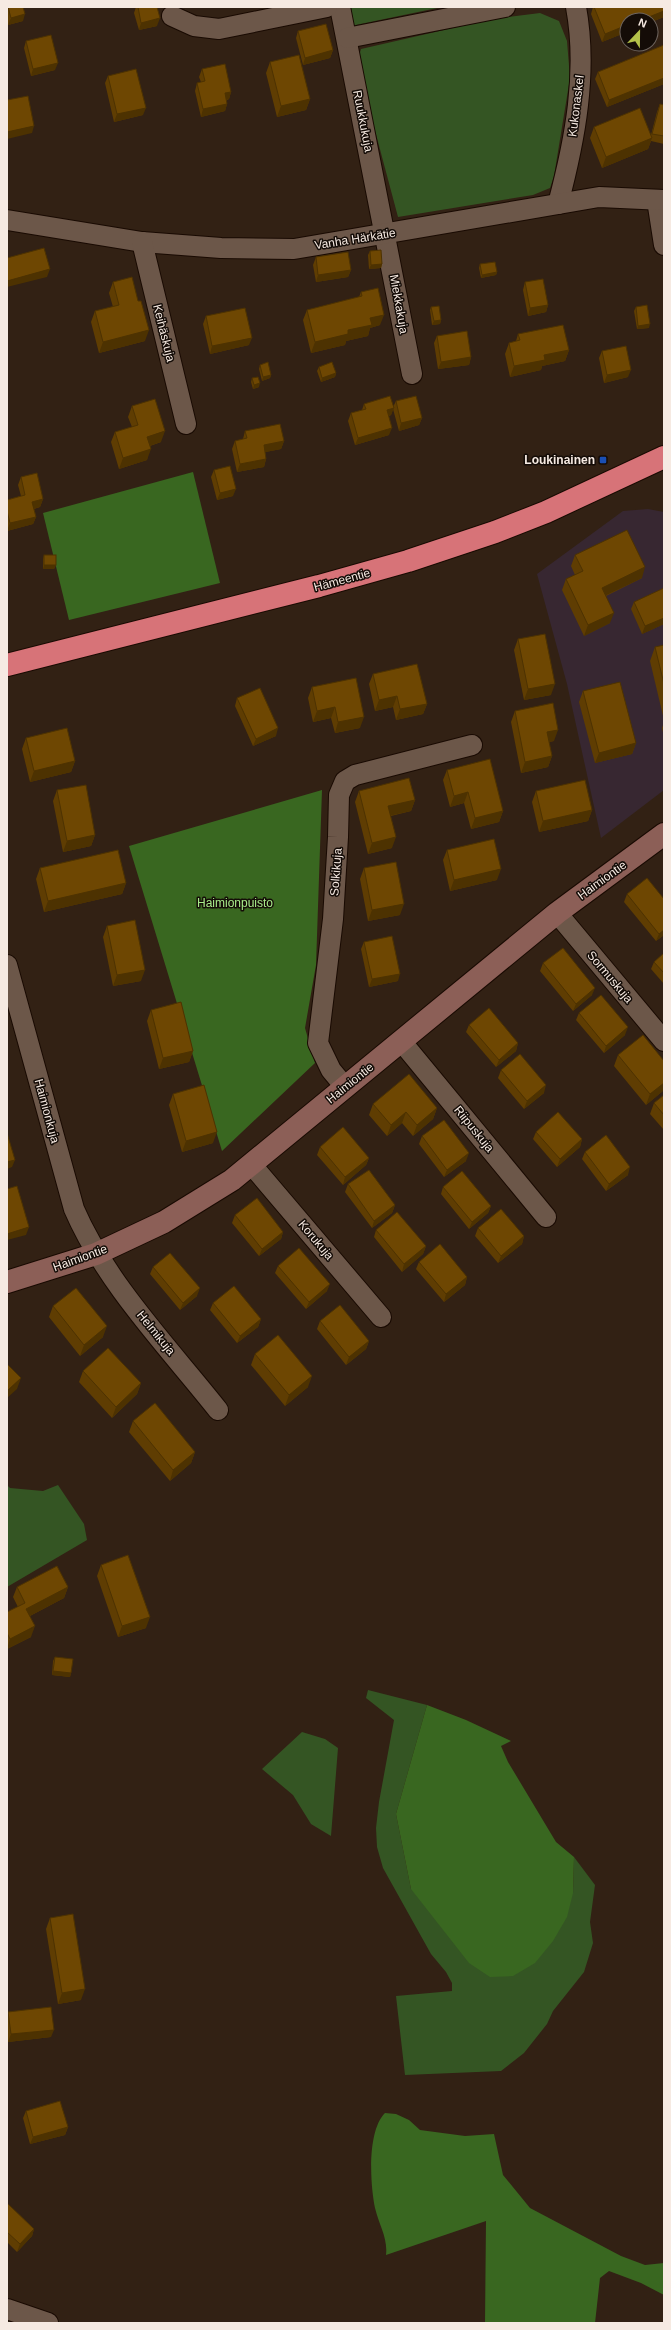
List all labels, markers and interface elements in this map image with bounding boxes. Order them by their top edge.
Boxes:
north arrow [619,12,659,52]
text: N [637,16,649,30]
street label: Kukonaskel [565,74,587,138]
street label: Ruukkukuja [350,89,376,153]
street label: Vanha Härkätie [313,226,397,252]
street label: Miekkakuja [387,273,411,335]
street label: Keihäskuja [150,303,178,363]
place label: Loukinainen [524,453,595,467]
marker: Loukinainen [598,455,608,465]
street label: Hämeentie [312,566,372,594]
street label: Solkikuja [327,847,345,896]
street label: Haimiontie [575,857,629,902]
park label: Haimionpuisto [197,896,273,910]
street label: Sormuskuja [584,948,636,1006]
street label: Haimiontie [324,1060,377,1106]
street label: Haimionkuja [32,1077,62,1145]
street label: Riipuskuja [451,1103,497,1155]
street label: Korukuja [295,1217,337,1263]
street label: Haimiontie [51,1242,109,1274]
street label: Helmikuja [134,1308,178,1358]

